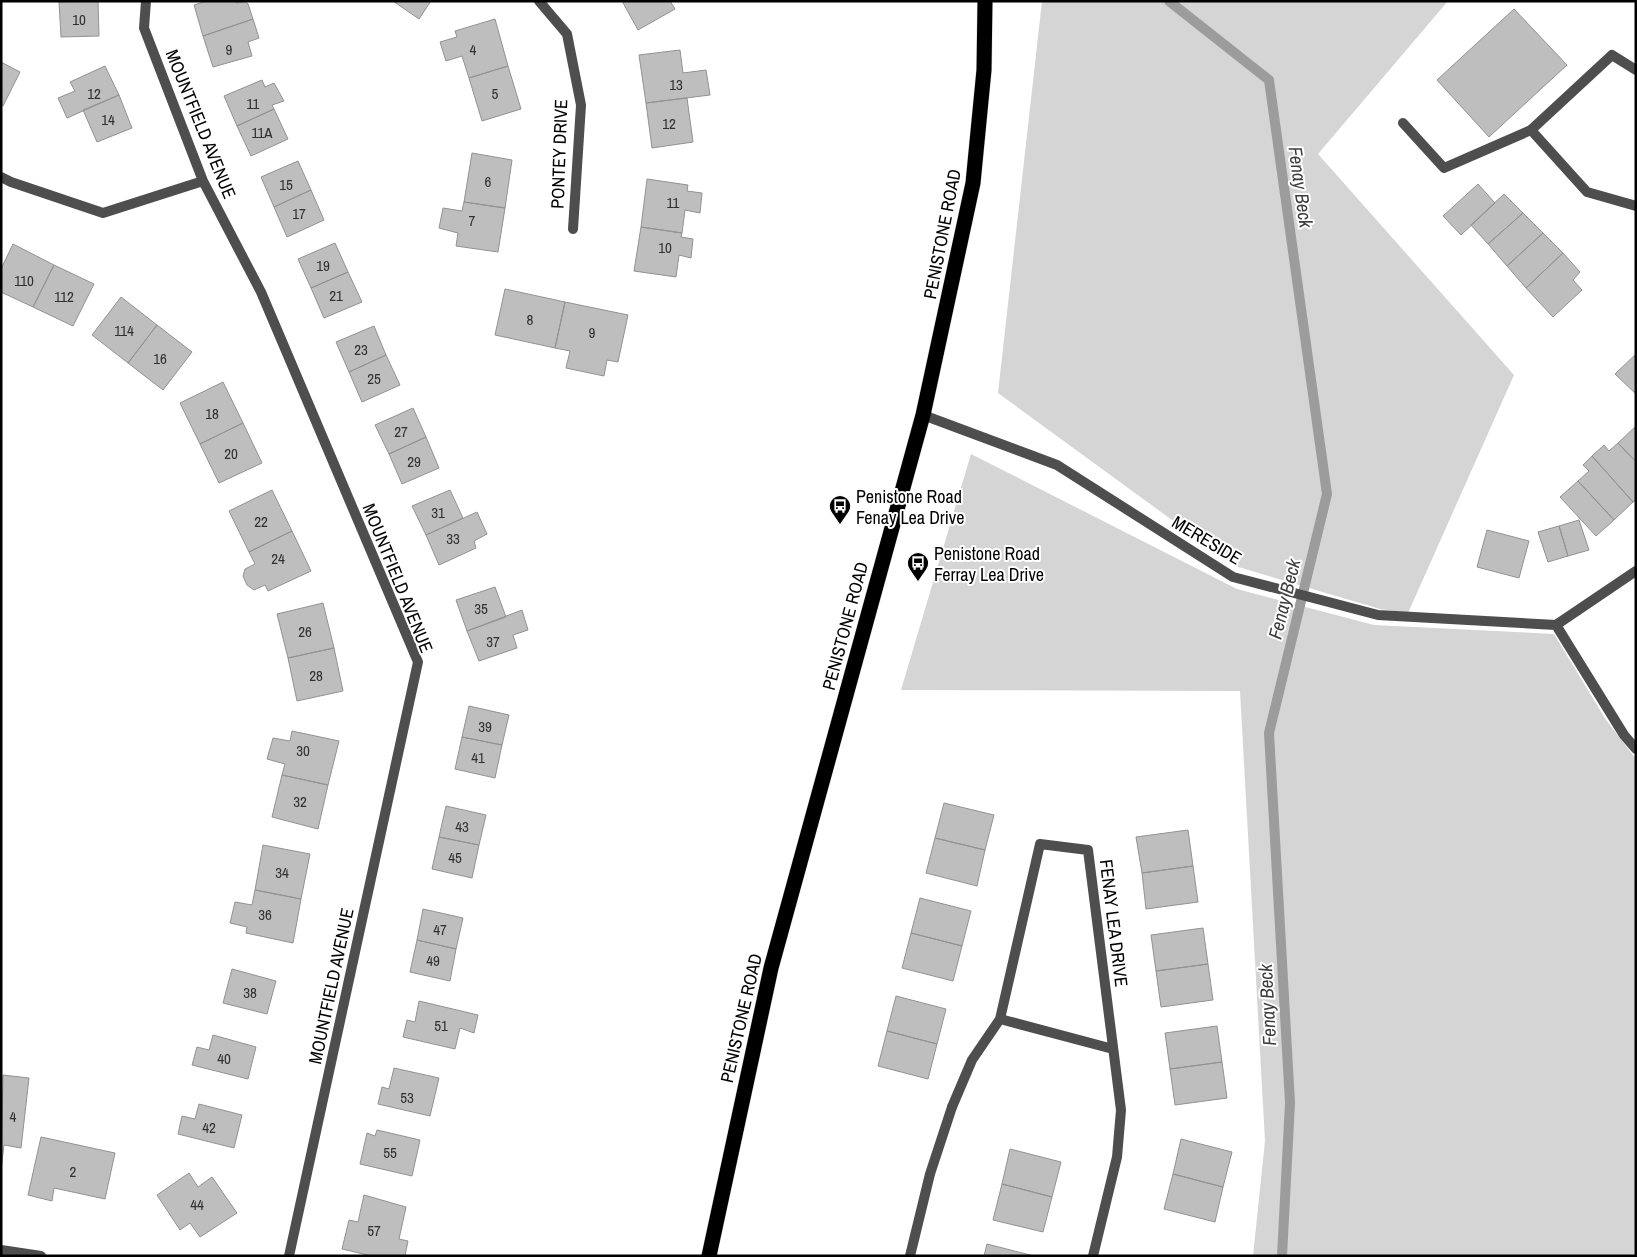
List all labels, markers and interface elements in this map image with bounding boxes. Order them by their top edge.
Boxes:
house number: 10 [72,9,86,30]
house number: 9 [226,39,233,60]
house number: 4 [470,39,477,60]
street label: MOUNTFIELD AVENUE [160,46,242,202]
house number: 13 [669,74,683,95]
house number: 12 [87,83,101,104]
house number: 5 [492,83,499,104]
house number: 11 [247,93,260,114]
street label: PONTEY DRIVE [545,99,573,209]
house number: 14 [101,109,115,130]
house number: 12 [662,113,676,134]
house number: 11A [252,122,273,143]
water label: Fenay Beck [1282,145,1320,230]
street label: PENISTONE ROAD [917,167,967,301]
house number: 6 [485,171,492,192]
house number: 15 [279,174,293,195]
house number: 11 [667,192,680,213]
house number: 17 [292,203,306,224]
house number: 7 [469,210,476,231]
house number: 10 [658,237,672,258]
house number: 19 [316,255,330,276]
house number: 110 [14,270,34,291]
house number: 21 [329,285,343,306]
house number: 112 [54,286,74,307]
house number: 8 [527,309,534,330]
house number: 114 [114,320,134,341]
house number: 9 [589,322,596,343]
house number: 23 [354,339,368,360]
house number: 16 [153,348,167,369]
house number: 25 [367,368,381,389]
house number: 18 [205,403,219,424]
house number: 27 [394,421,408,442]
house number: 20 [224,443,238,464]
house number: 29 [407,451,421,472]
place label: Penistone Road Fenay Lea Drive [856,484,964,530]
bus stop icon: Penistone Road Fenay Lea Drive [828,494,852,525]
street label: MOUNTFIELD AVENUE [357,500,439,656]
house number: 31 [431,502,445,523]
street label: MERESIDE [1168,509,1246,571]
house number: 22 [254,511,268,532]
house number: 33 [446,528,460,549]
place label: Penistone Road Ferray Lea Drive [934,541,1044,587]
house number: 24 [271,548,285,569]
bus stop icon: Penistone Road Ferray Lea Drive [906,551,930,582]
water label: Fenay Beck [1262,555,1307,642]
street label: PENISTONE ROAD [816,559,874,693]
house number: 35 [474,598,488,619]
house number: 26 [298,621,312,642]
house number: 37 [486,631,500,652]
house number: 28 [309,665,323,686]
house number: 39 [478,716,492,737]
house number: 30 [296,740,310,761]
house number: 41 [471,747,485,768]
house number: 32 [293,791,307,812]
house number: 43 [455,816,469,837]
house number: 45 [448,847,462,868]
street label: FENAY LEA DRIVE [1094,858,1134,988]
house number: 34 [275,862,289,883]
house number: 36 [258,904,272,925]
street label: MOUNTFIELD AVENUE [302,906,360,1066]
house number: 47 [433,919,447,940]
house number: 49 [426,950,440,971]
street label: PENISTONE ROAD [714,951,768,1085]
water label: Fenay Beck [1252,962,1282,1046]
house number: 38 [243,982,257,1003]
house number: 51 [434,1015,448,1036]
house number: 40 [217,1048,231,1069]
house number: 53 [400,1087,414,1108]
house number: 4 [10,1106,17,1127]
house number: 42 [202,1117,216,1138]
house number: 55 [383,1142,397,1163]
house number: 2 [70,1161,77,1182]
house number: 44 [190,1194,204,1215]
house number: 57 [367,1220,381,1241]

